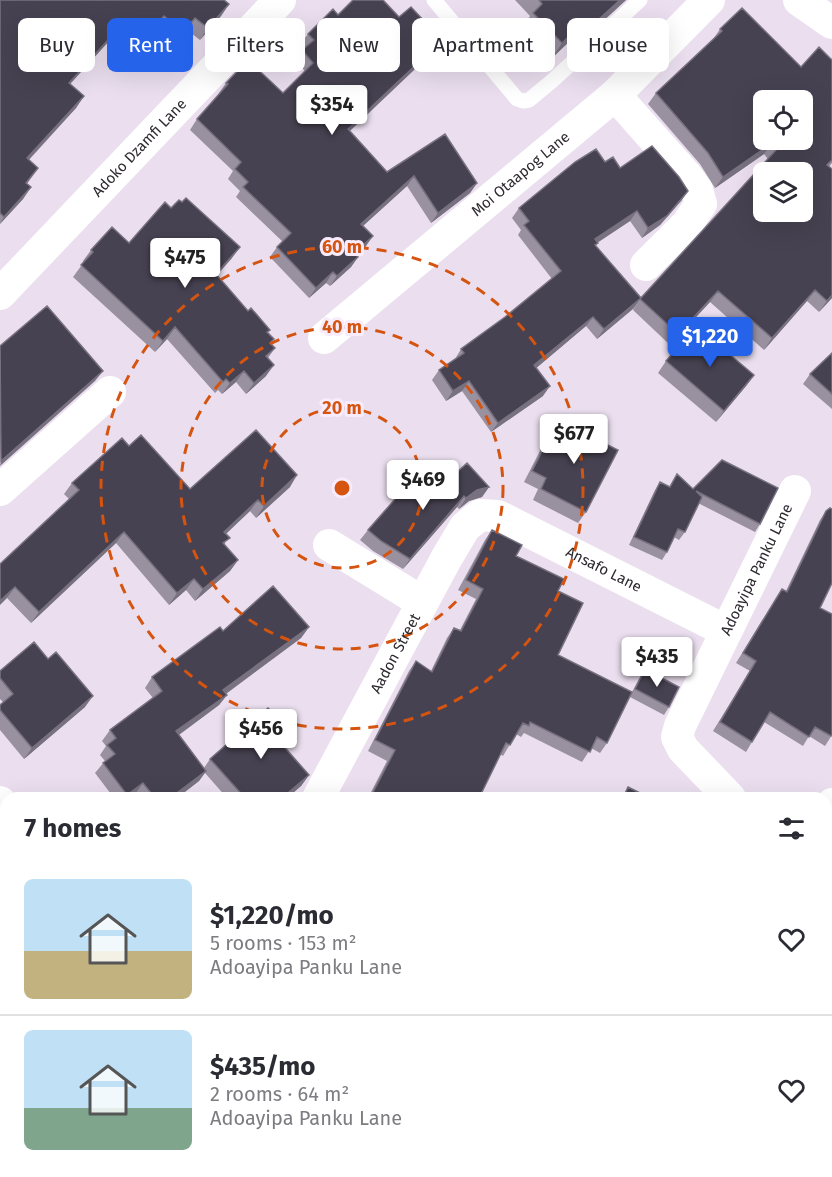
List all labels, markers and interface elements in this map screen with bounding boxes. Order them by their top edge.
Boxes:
chip: Buy [18,18,95,72]
chip: Rent [107,18,193,72]
chip: Filters [205,18,305,72]
chip: New [317,18,400,72]
chip: Apartment [412,18,555,72]
chip: House [567,18,669,72]
pin: $354 [296,85,368,136]
map controls [753,90,813,222]
button: locate [753,90,813,150]
text: $354 [310,92,354,116]
street label: Adoko Dzamfi Lane [88,95,190,201]
street label: Moi Otaapog Lane [468,128,573,220]
button: layers [753,162,813,222]
text: 60 m [322,236,362,258]
pin: $475 [149,238,221,289]
text: $475 [164,245,206,269]
text: 40 m [322,316,362,338]
pin: $1,220 [661,317,759,368]
text: $1,220 [682,324,738,348]
text: 20 m [322,397,362,419]
pin: $677 [538,414,610,465]
text: $677 [554,421,594,445]
pin: $469 [387,460,459,511]
text: $469 [401,467,445,491]
centre of rings [332,478,352,498]
street label: Adoayipa Panku Lane [717,501,796,638]
street label: Ansafo Lane [563,543,645,596]
street label: Aadon Street [367,610,424,696]
pin: $435 [621,637,693,688]
text: $435 [635,644,679,668]
pin: $456 [225,709,297,760]
text: $456 [239,716,283,740]
icon: filters [775,812,808,845]
text: 7 homes [24,813,121,844]
text: $1,220/mo [210,900,334,931]
icon: home [72,903,144,975]
icon: heart [775,923,808,956]
text: 5 rooms · 153 m² [210,931,357,955]
text: Adoayipa Panku Lane [210,955,402,979]
text: $435/mo [210,1051,315,1082]
icon: home [72,1054,144,1126]
icon: heart [775,1074,808,1107]
text: 2 rooms · 64 m² [210,1082,349,1106]
text: Adoayipa Panku Lane [210,1106,402,1130]

